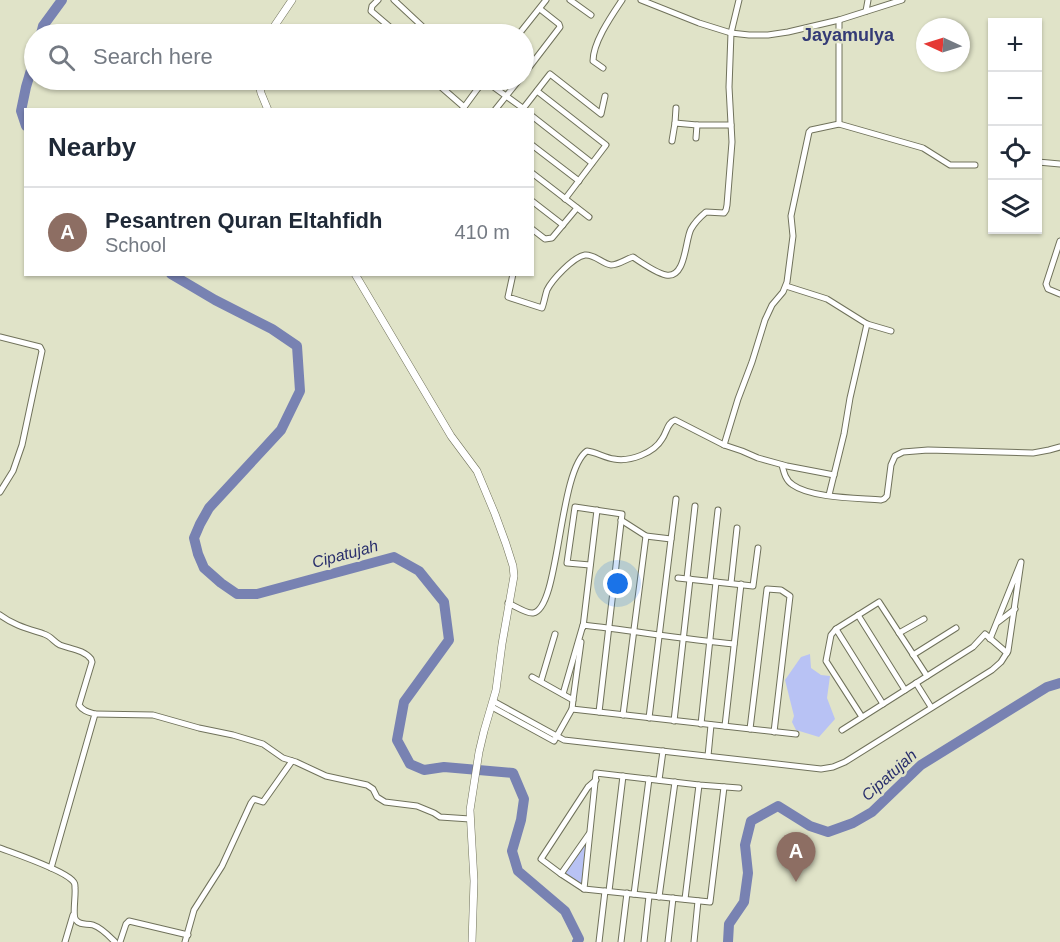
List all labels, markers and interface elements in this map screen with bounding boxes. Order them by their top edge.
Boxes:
north arrow [916,18,970,72]
map controls [988,18,1042,234]
button: + [988,18,1042,72]
search box [24,24,534,90]
district label: Jayamulya [802,25,895,45]
icon: search [45,41,78,74]
text: Search here [93,44,213,69]
button: − [988,72,1042,126]
button: locate [988,126,1042,180]
text: Nearby [48,132,136,162]
button: layers [988,180,1042,234]
text: Pesantren Quran Eltahfidh [105,208,383,233]
text: A [60,221,75,243]
text: 410 m [454,221,510,243]
text: School [105,234,166,256]
water label: Cipatujah [310,537,380,571]
your location [603,569,632,598]
water label: Cipatujah [858,746,920,804]
pin: A [776,832,816,882]

